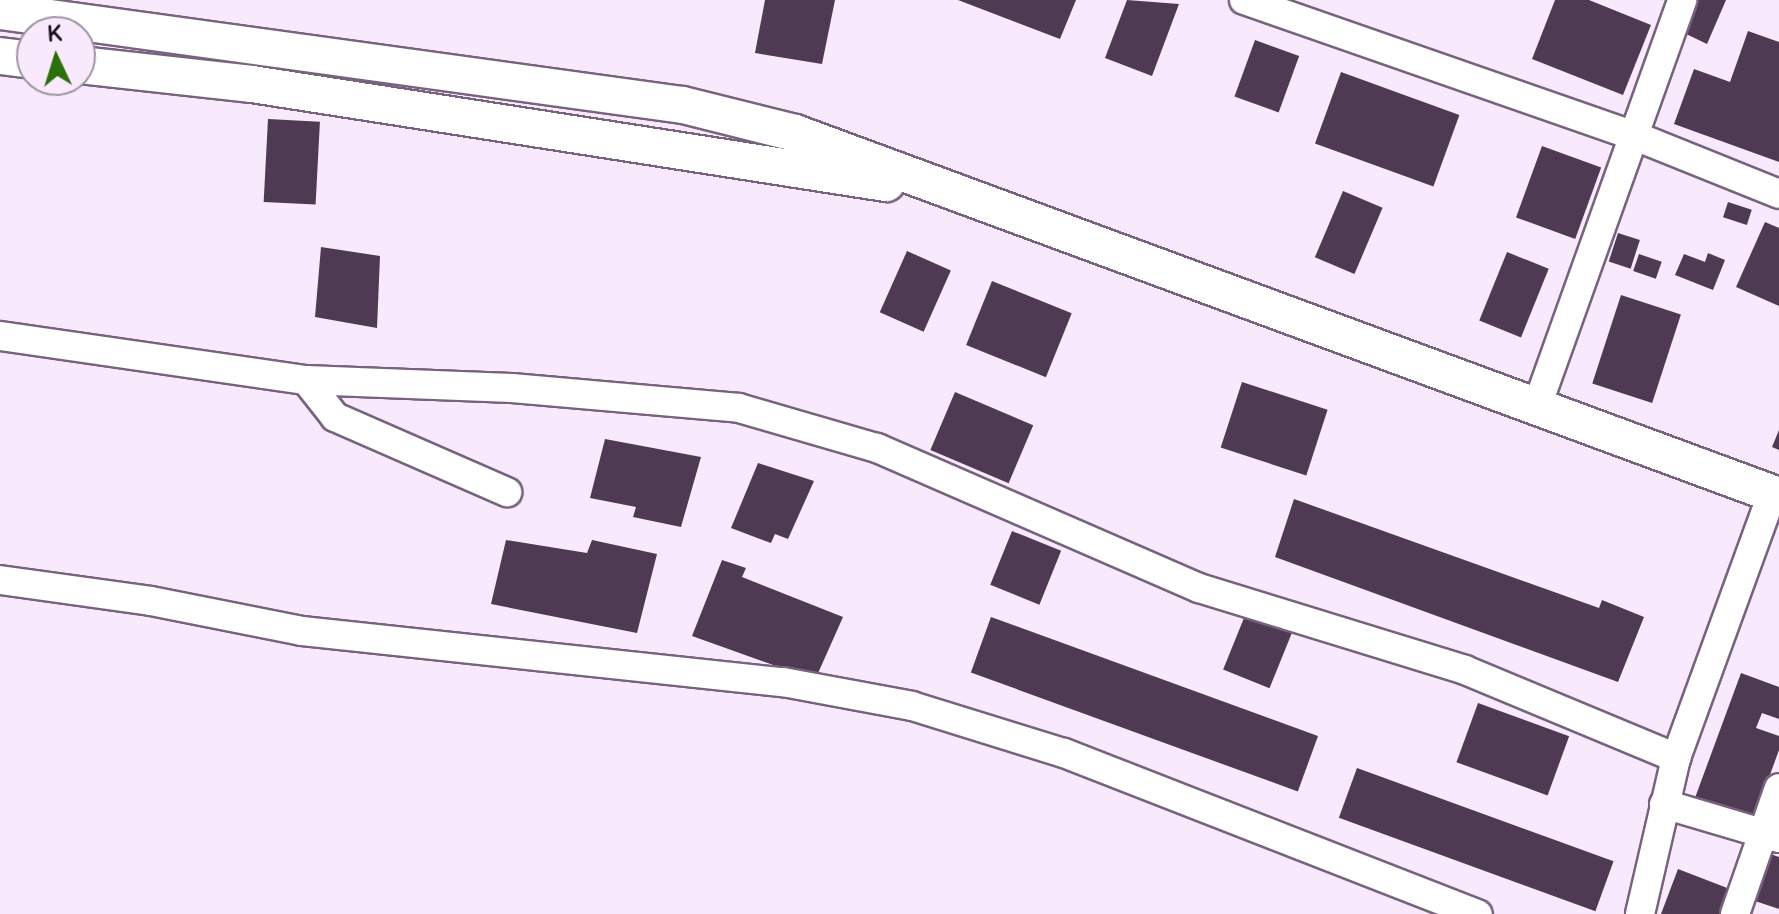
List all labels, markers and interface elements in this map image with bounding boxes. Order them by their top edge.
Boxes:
north arrow [16,16,96,96]
text: K [46,21,63,48]

